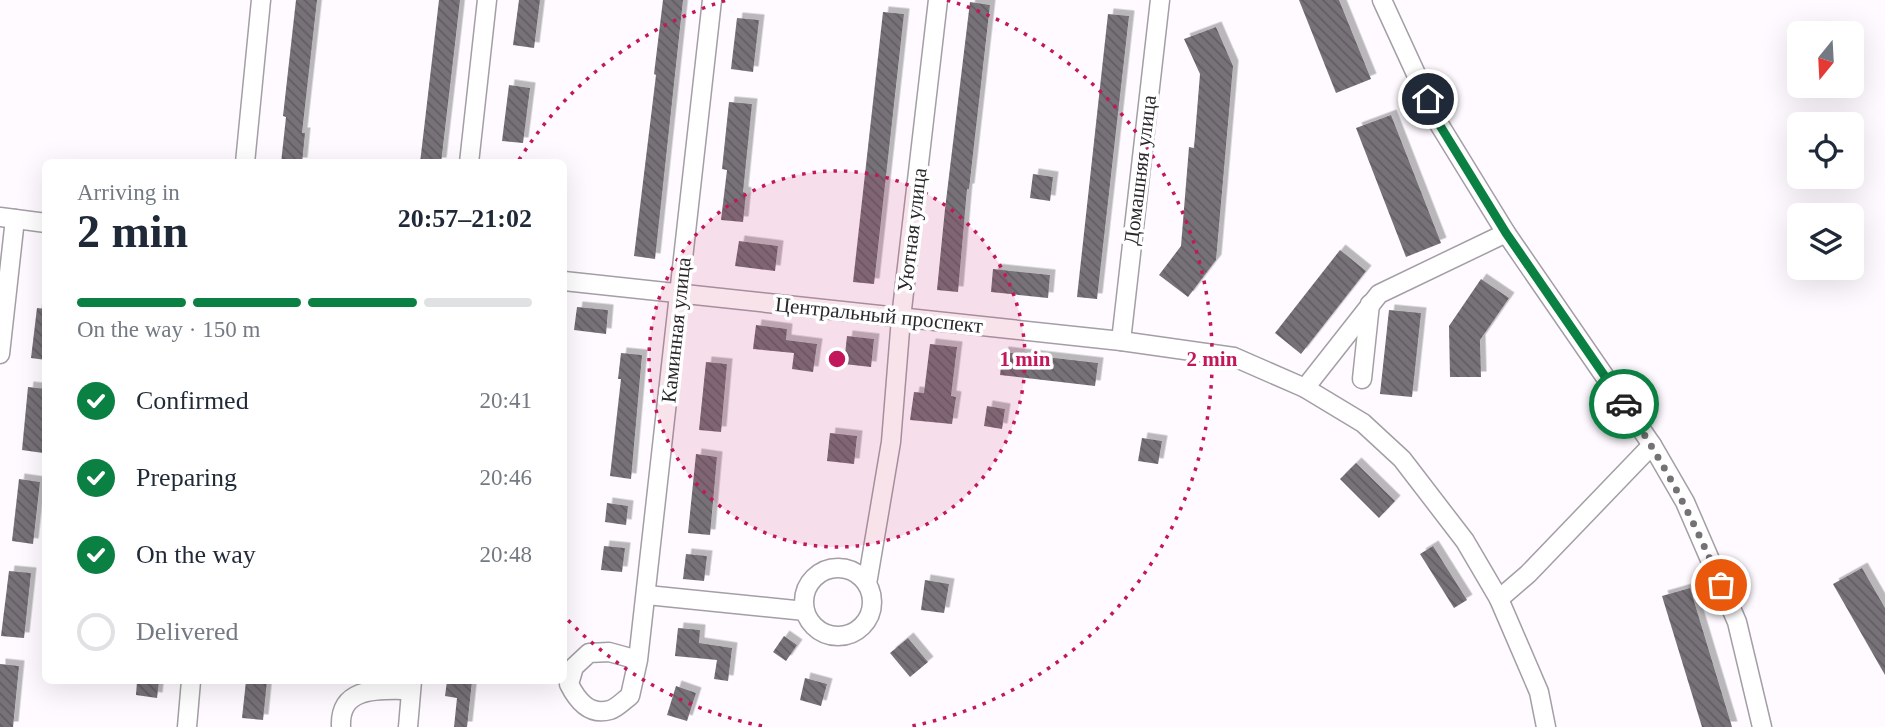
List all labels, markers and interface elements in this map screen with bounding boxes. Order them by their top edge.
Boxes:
north arrow [1787,21,1864,98]
map controls [1787,21,1864,280]
pin [1398,69,1458,129]
icon: home [1409,80,1447,118]
street label: Домашняя улица [1119,93,1161,246]
button: locate [1787,112,1864,189]
street label: Уютная улица [892,166,932,293]
text: Arriving in [77,180,180,205]
button: layers [1787,203,1864,280]
text: 20:57–21:02 [398,204,532,233]
text: 2 min [77,206,188,257]
street label: Каминная улица [656,255,696,404]
street label: Центральный проспект [774,292,984,338]
text: On the way · 150 m [77,317,260,342]
centre of rings [825,347,849,371]
text: 1 min [1000,347,1051,371]
text: 2 min [1187,347,1238,371]
courier [1589,369,1659,439]
icon: check [77,382,115,420]
icon: car [1605,385,1643,423]
text: Confirmed [136,386,249,415]
text: 20:41 [480,388,532,413]
icon: check [77,459,115,497]
text: Preparing [136,463,237,492]
text: 20:46 [480,465,532,490]
icon: check [77,536,115,574]
text: On the way [136,540,256,569]
text: 20:48 [480,542,532,567]
pin [1691,555,1751,615]
icon: bag [1702,566,1740,604]
text: Delivered [136,617,239,646]

